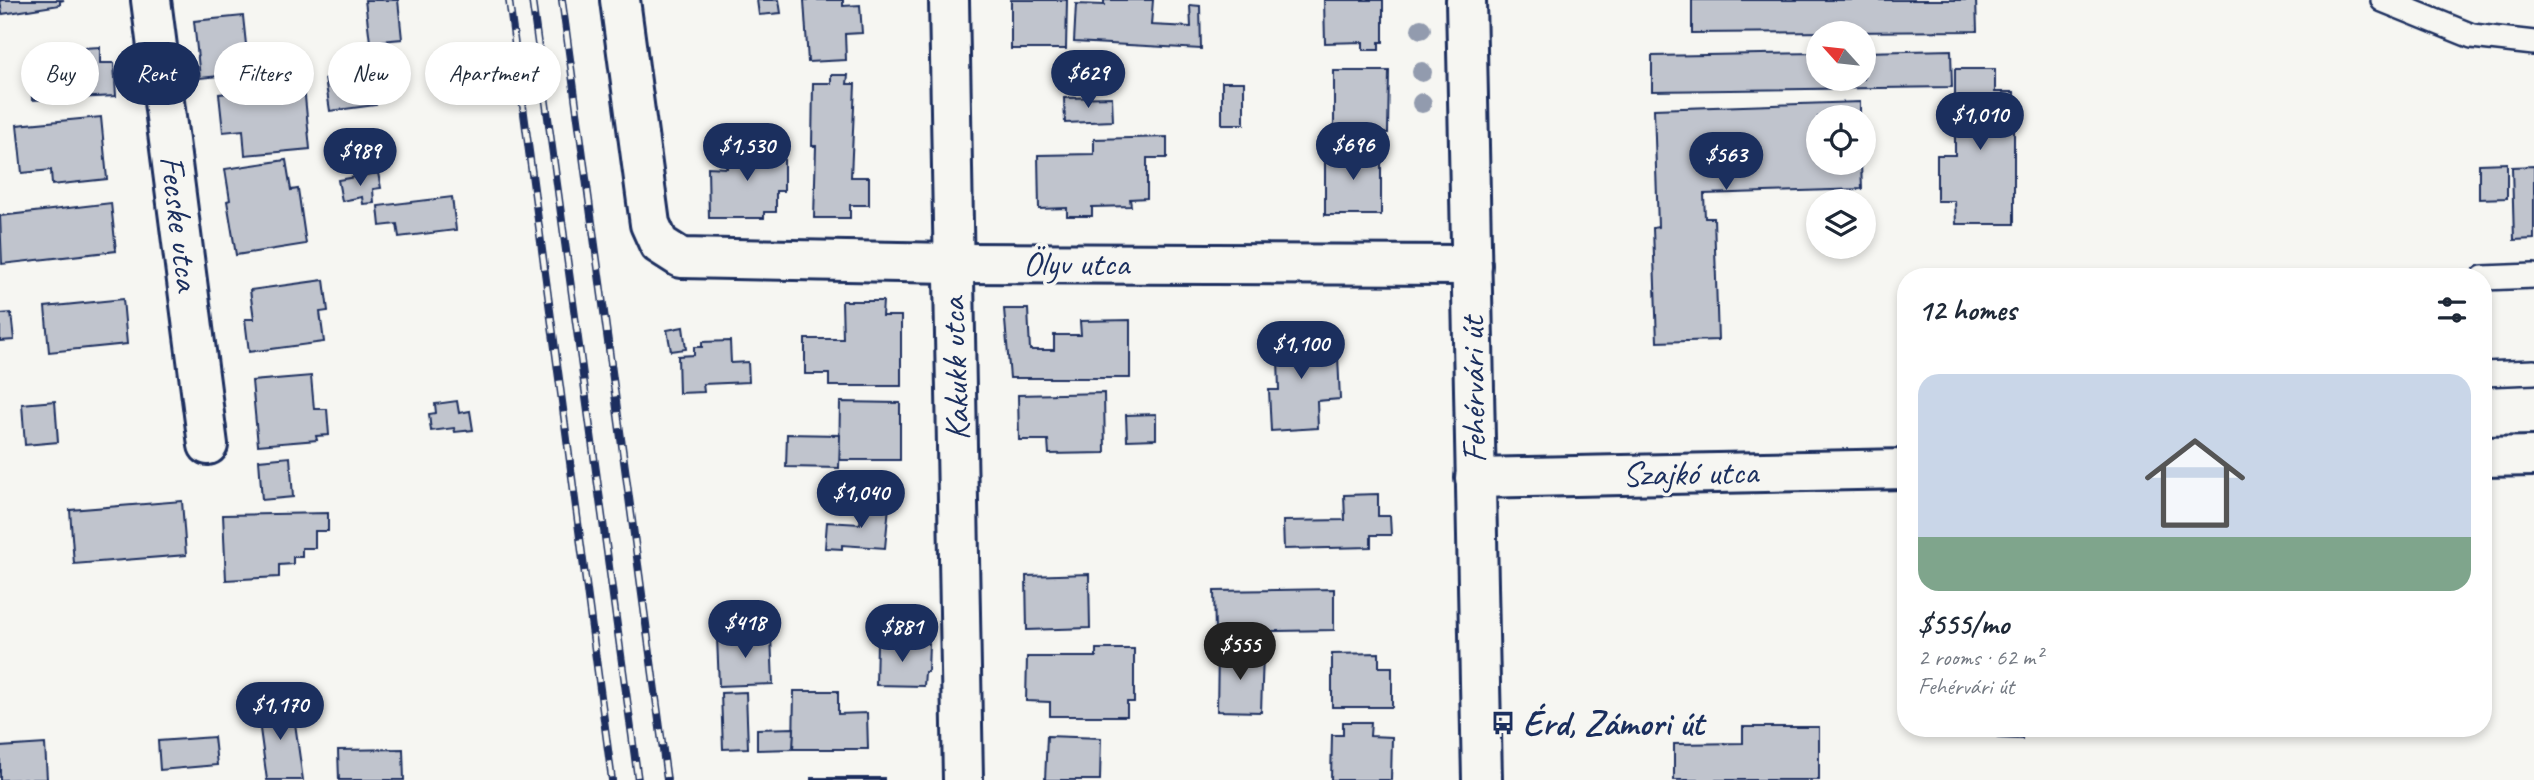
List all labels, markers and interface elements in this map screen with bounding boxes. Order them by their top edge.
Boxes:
north arrow [1806,21,1876,91]
map controls [1806,21,1876,259]
chip: Buy [21,42,99,105]
chip: Rent [113,42,200,105]
chip: Filters [214,42,314,105]
chip: New [328,42,411,105]
chip: Apartment [425,42,561,105]
pin: $629 [1047,50,1129,110]
text: $629 [1067,58,1109,87]
pin: $1,010 [1923,92,2037,152]
text: $1,010 [1952,100,2008,129]
button: locate [1806,105,1876,175]
pin: $696 [1312,122,1394,182]
pin: $1,530 [690,124,804,183]
pin: $989 [319,128,401,188]
text: $696 [1332,130,1374,159]
text: $1,530 [719,131,775,160]
pin: $563 [1685,132,1767,192]
text: $989 [340,136,380,165]
text: $563 [1705,140,1747,169]
street label: Fecske utca [149,153,211,296]
button: layers [1806,189,1876,259]
street label: Ölyv utca [1023,241,1131,286]
text: 12 homes [1918,291,2016,329]
icon: filters [2433,291,2471,329]
street label: Kakukk utca [930,294,980,441]
street label: Fehérvári út [1449,313,1497,463]
pin: $1,100 [1244,322,1358,381]
text: $1,100 [1273,329,1329,358]
icon: home [2132,420,2258,546]
street label: Szajkó utca [1622,449,1760,497]
pin: $1,040 [804,470,918,530]
text: $1,040 [833,478,889,507]
pin: $418 [704,600,786,660]
pin: $881 [861,604,943,664]
text: $555/mo [1918,605,2009,643]
text: $418 [724,608,766,637]
text: $881 [881,612,923,641]
pin: $555 [1199,622,1281,682]
text: $555 [1220,630,1260,659]
text: 2 rooms · 62 m² [1918,643,2042,672]
text: Fehérvári út [1918,672,2014,701]
pin: $1,170 [223,682,337,742]
text: $1,170 [252,690,308,719]
place label: Érd, Zámori út [1523,701,1707,746]
bus stop icon: Érd, Zámori út [1489,709,1517,737]

